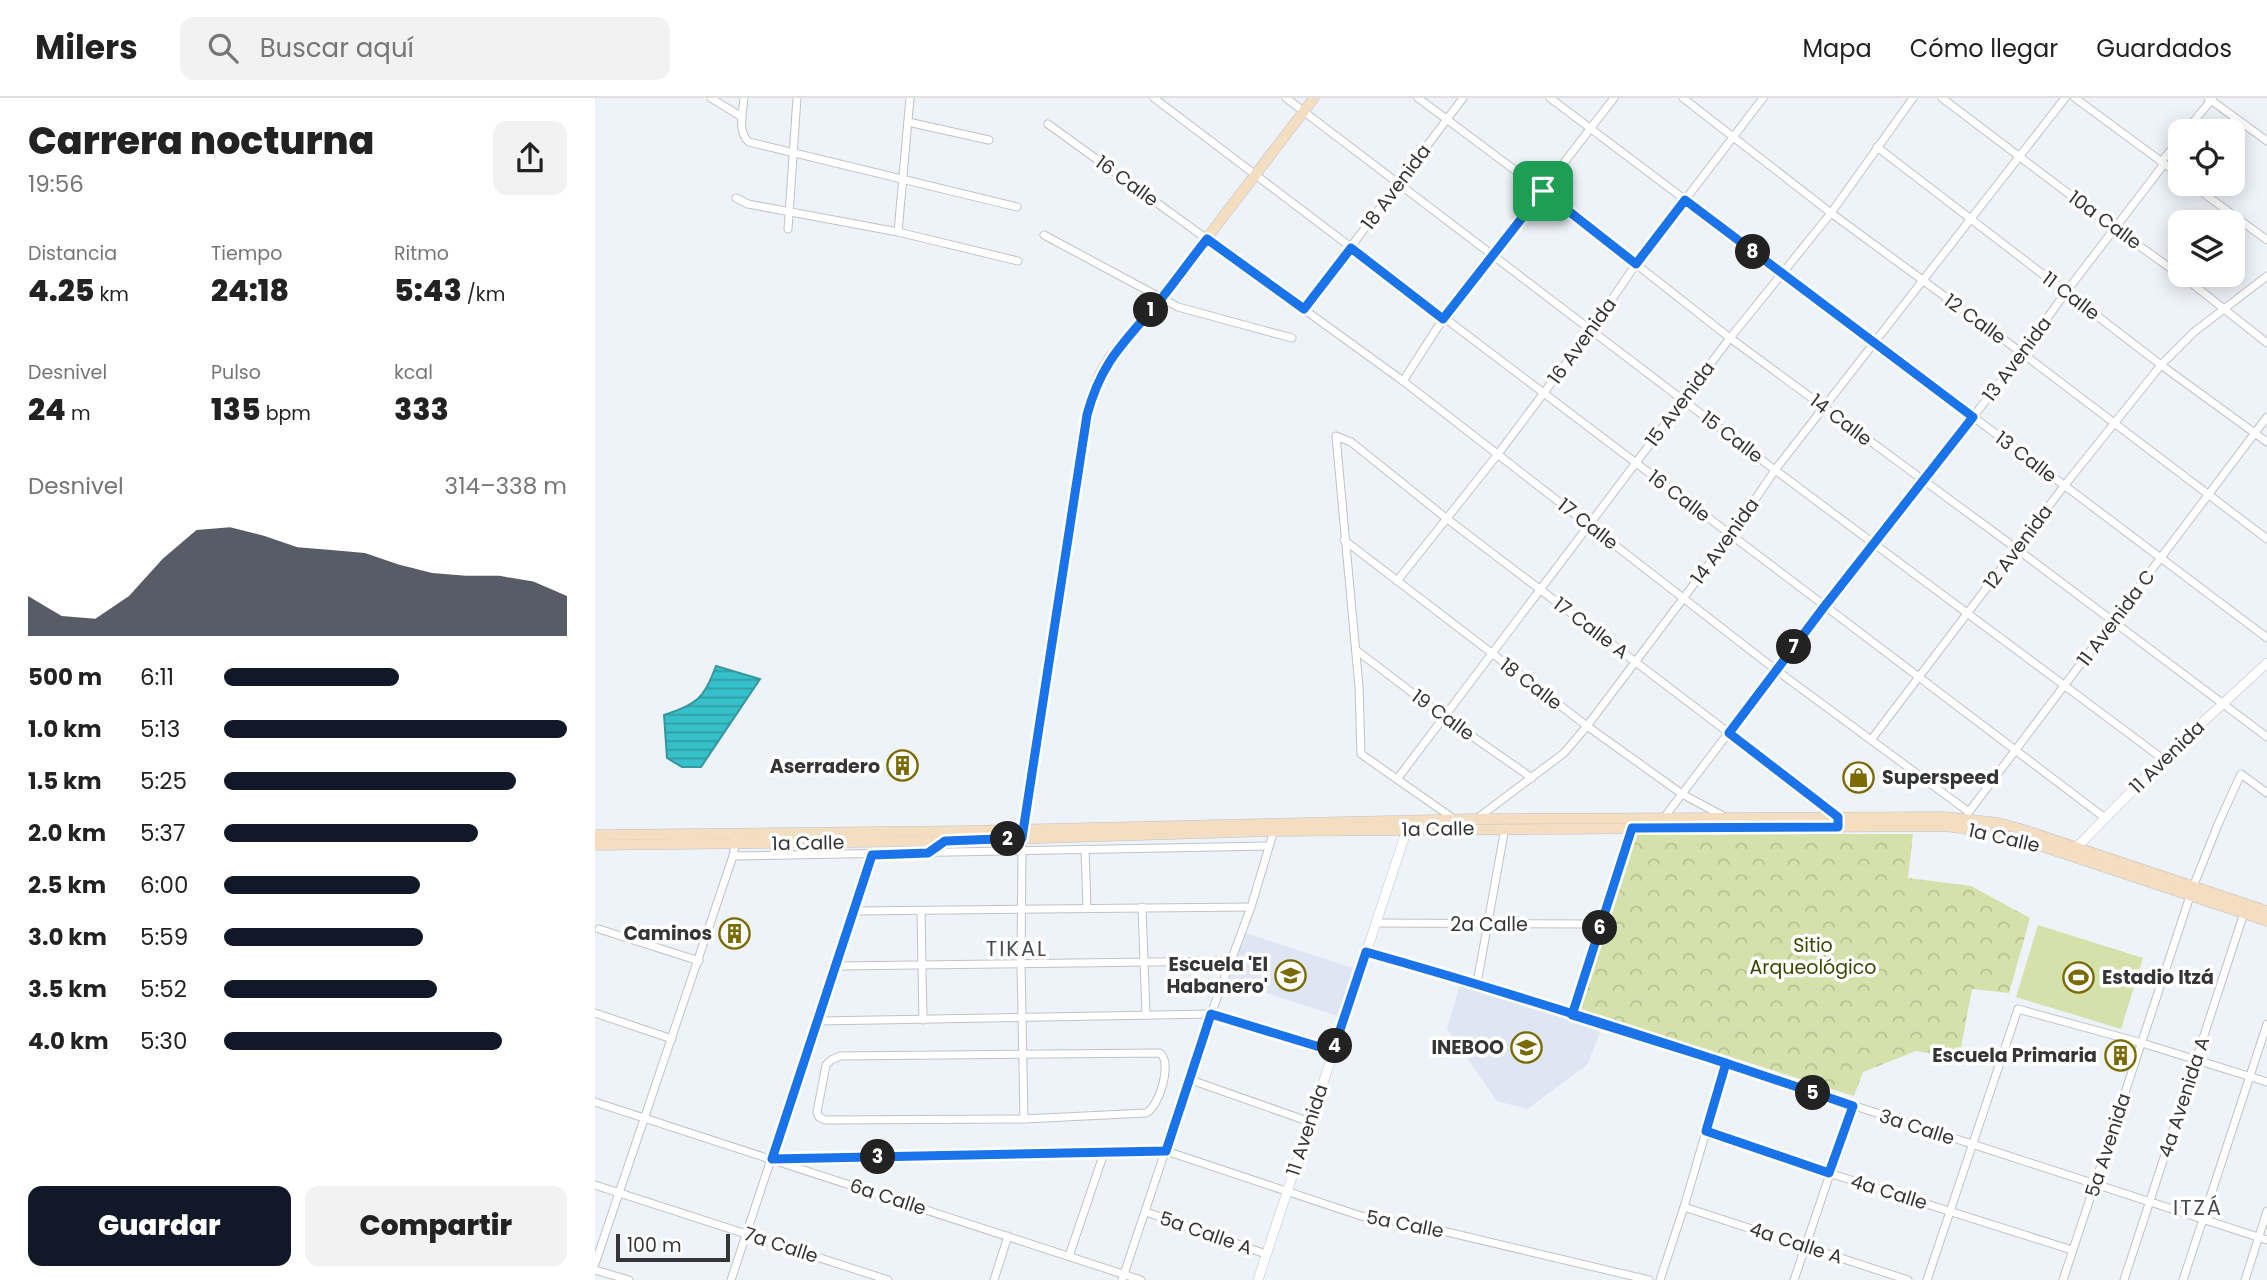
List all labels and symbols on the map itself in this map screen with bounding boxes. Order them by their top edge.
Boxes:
street label: 18 Avenida [1355,139,1437,235]
street label: 16 Calle [1090,149,1164,213]
pin [1513,161,1573,221]
street label: 10a Calle [2063,184,2147,256]
pin: 8 [1735,234,1771,270]
street label: 11 Calle [2037,265,2105,327]
street label: 12 Calle [1938,287,2012,351]
pin: 1 [1133,292,1169,328]
street label: 16 Avenida [1541,292,1623,390]
street label: 13 Avenida [1976,311,2058,407]
street label: 15 Avenida [1639,356,1721,452]
street label: 14 Calle [1804,388,1878,452]
street label: 15 Calle [1695,405,1769,469]
street label: 13 Calle [1990,425,2062,489]
street label: 16 Calle [1642,464,1716,528]
street label: 17 Calle [1552,492,1624,556]
street label: 14 Avenida [1684,492,1766,590]
street label: 12 Avenida [1977,499,2059,595]
street label: 11 Avenida C [2071,564,2161,672]
street label: 17 Calle A [1548,591,1634,665]
pin: 7 [1777,630,1811,664]
street label: 18 Calle [1494,652,1568,716]
street label: 19 Calle [1406,683,1480,747]
street label: 11 Avenida [2123,714,2211,800]
building icon: Aserradero [886,749,920,783]
place label: Aserradero [770,753,880,780]
shop icon: Superspeed [1842,760,1876,794]
place label: Superspeed [1882,764,1999,791]
street label: 1a Calle [1401,815,1475,843]
street label: 1a Calle [1966,817,2042,859]
pin: 2 [991,822,1025,856]
street label: 1a Calle [771,829,845,857]
pin: 6 [1583,910,1618,946]
street label: 2a Calle [1450,911,1528,938]
building icon: Caminos [718,916,752,950]
place label: Caminos [623,920,712,947]
park label: Sitio Arqueológico [1750,932,1876,981]
district label: TIKAL [986,934,1048,963]
place label: Escuela 'El Habanero' [1166,951,1268,1000]
school or university icon: Escuela 'El Habanero' [1274,958,1308,992]
sports icon: Estadio Itzá [2062,960,2096,994]
place label: Estadio Itzá [2102,964,2214,991]
pin: 4 [1317,1028,1353,1063]
school or university icon: INEBOO [1510,1030,1544,1064]
street label: 4a Avenida A [2152,1033,2216,1161]
place label: INEBOO [1431,1034,1504,1061]
building icon: Escuela Primaria [2103,1038,2137,1072]
place label: Escuela Primaria [1932,1042,2097,1069]
pin: 5 [1795,1076,1831,1110]
street label: 11 Avenida [1279,1081,1335,1179]
street label: 5a Avenida [2079,1090,2137,1200]
street label: 3a Calle [1876,1102,1958,1152]
pin: 3 [861,1140,895,1174]
street label: 4a Calle [1848,1168,1930,1216]
street label: 6a Calle [846,1172,930,1222]
district label: ITZÁ [2173,1193,2223,1222]
street label: 5a Calle [1364,1203,1446,1245]
street label: 5a Calle A [1156,1205,1256,1262]
street label: 4a Calle A [1746,1215,1846,1271]
street label: 7a Calle [740,1220,822,1270]
scale bar [616,1231,730,1263]

